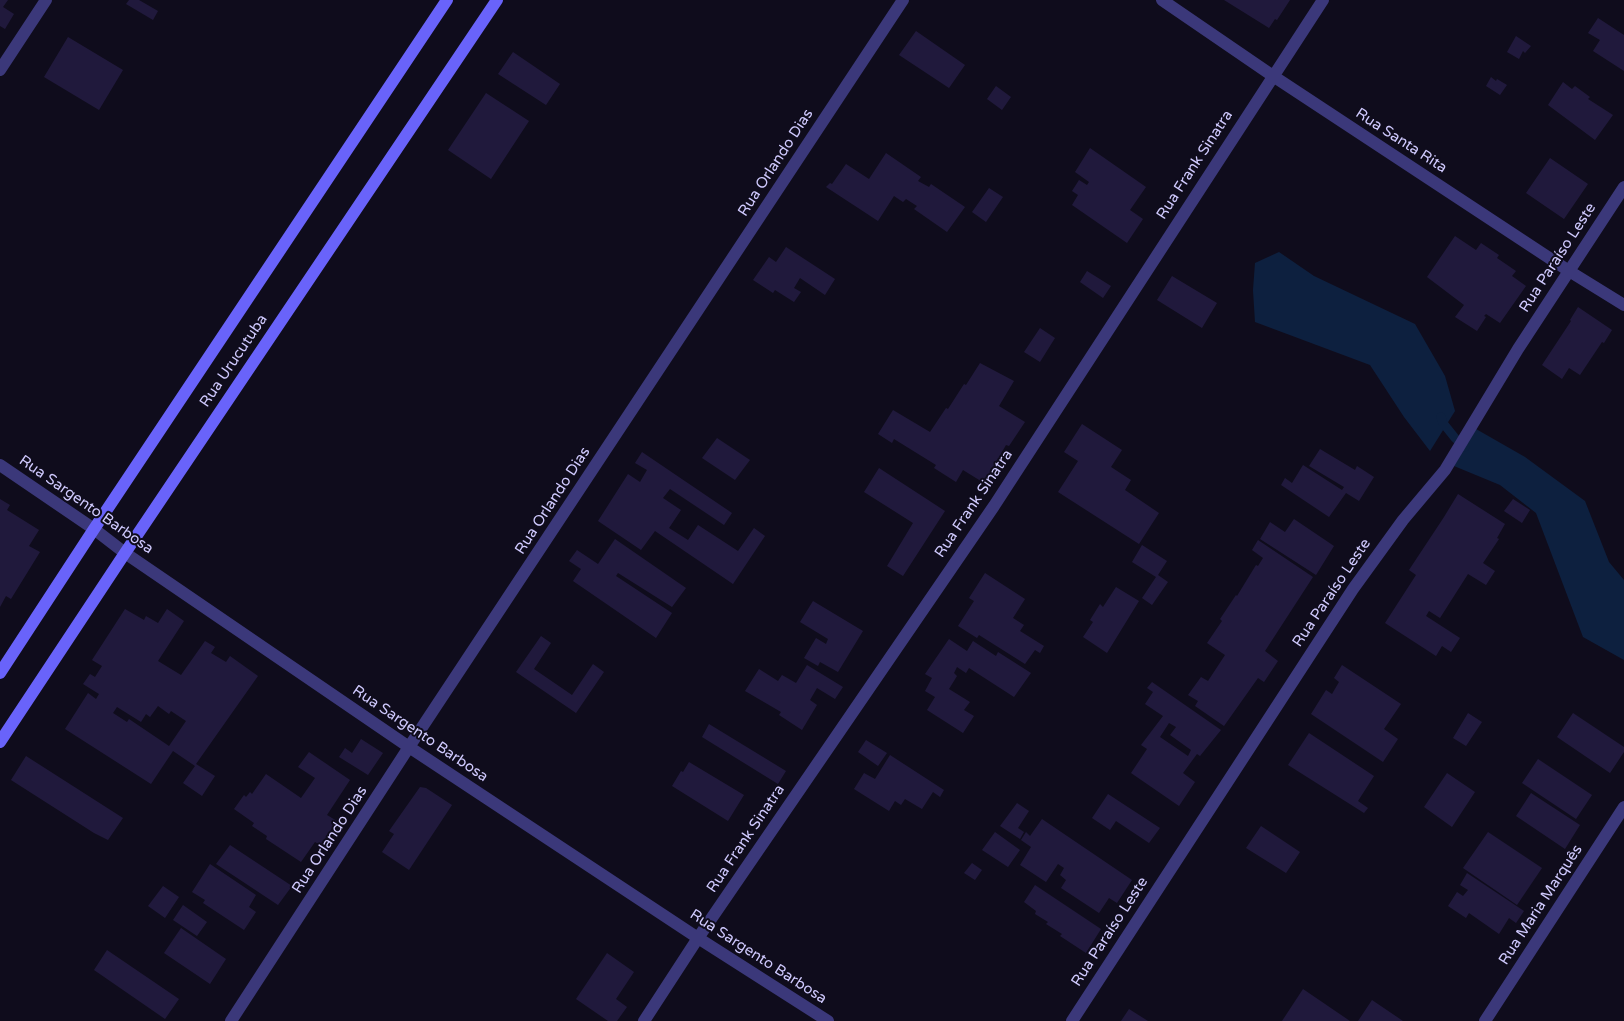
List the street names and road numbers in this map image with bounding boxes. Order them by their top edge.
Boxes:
street label: Rua Santa Rita [1352,105,1450,177]
street label: Rua Orlando Dias [735,106,817,220]
street label: Rua Frank Sinatra [1153,107,1237,223]
street label: Rua Paraíso Leste [1516,200,1600,316]
street label: Rua Urucutuba [196,311,272,411]
street label: Rua Orlando Dias [512,444,594,558]
street label: Rua Frank Sinatra [931,447,1017,561]
street label: Rua Sargento Barbosa [15,452,157,558]
street label: Rua Paraíso Leste [1289,535,1375,651]
street label: Rua Sargento Barbosa [349,682,491,786]
street label: Rua Frank Sinatra [703,782,789,896]
street label: Rua Orlando Dias [289,783,371,897]
street label: Rua Maria Marquês [1495,842,1587,968]
street label: Rua Paraíso Leste [1068,874,1152,990]
street label: Rua Sargento Barbosa [686,906,830,1008]

